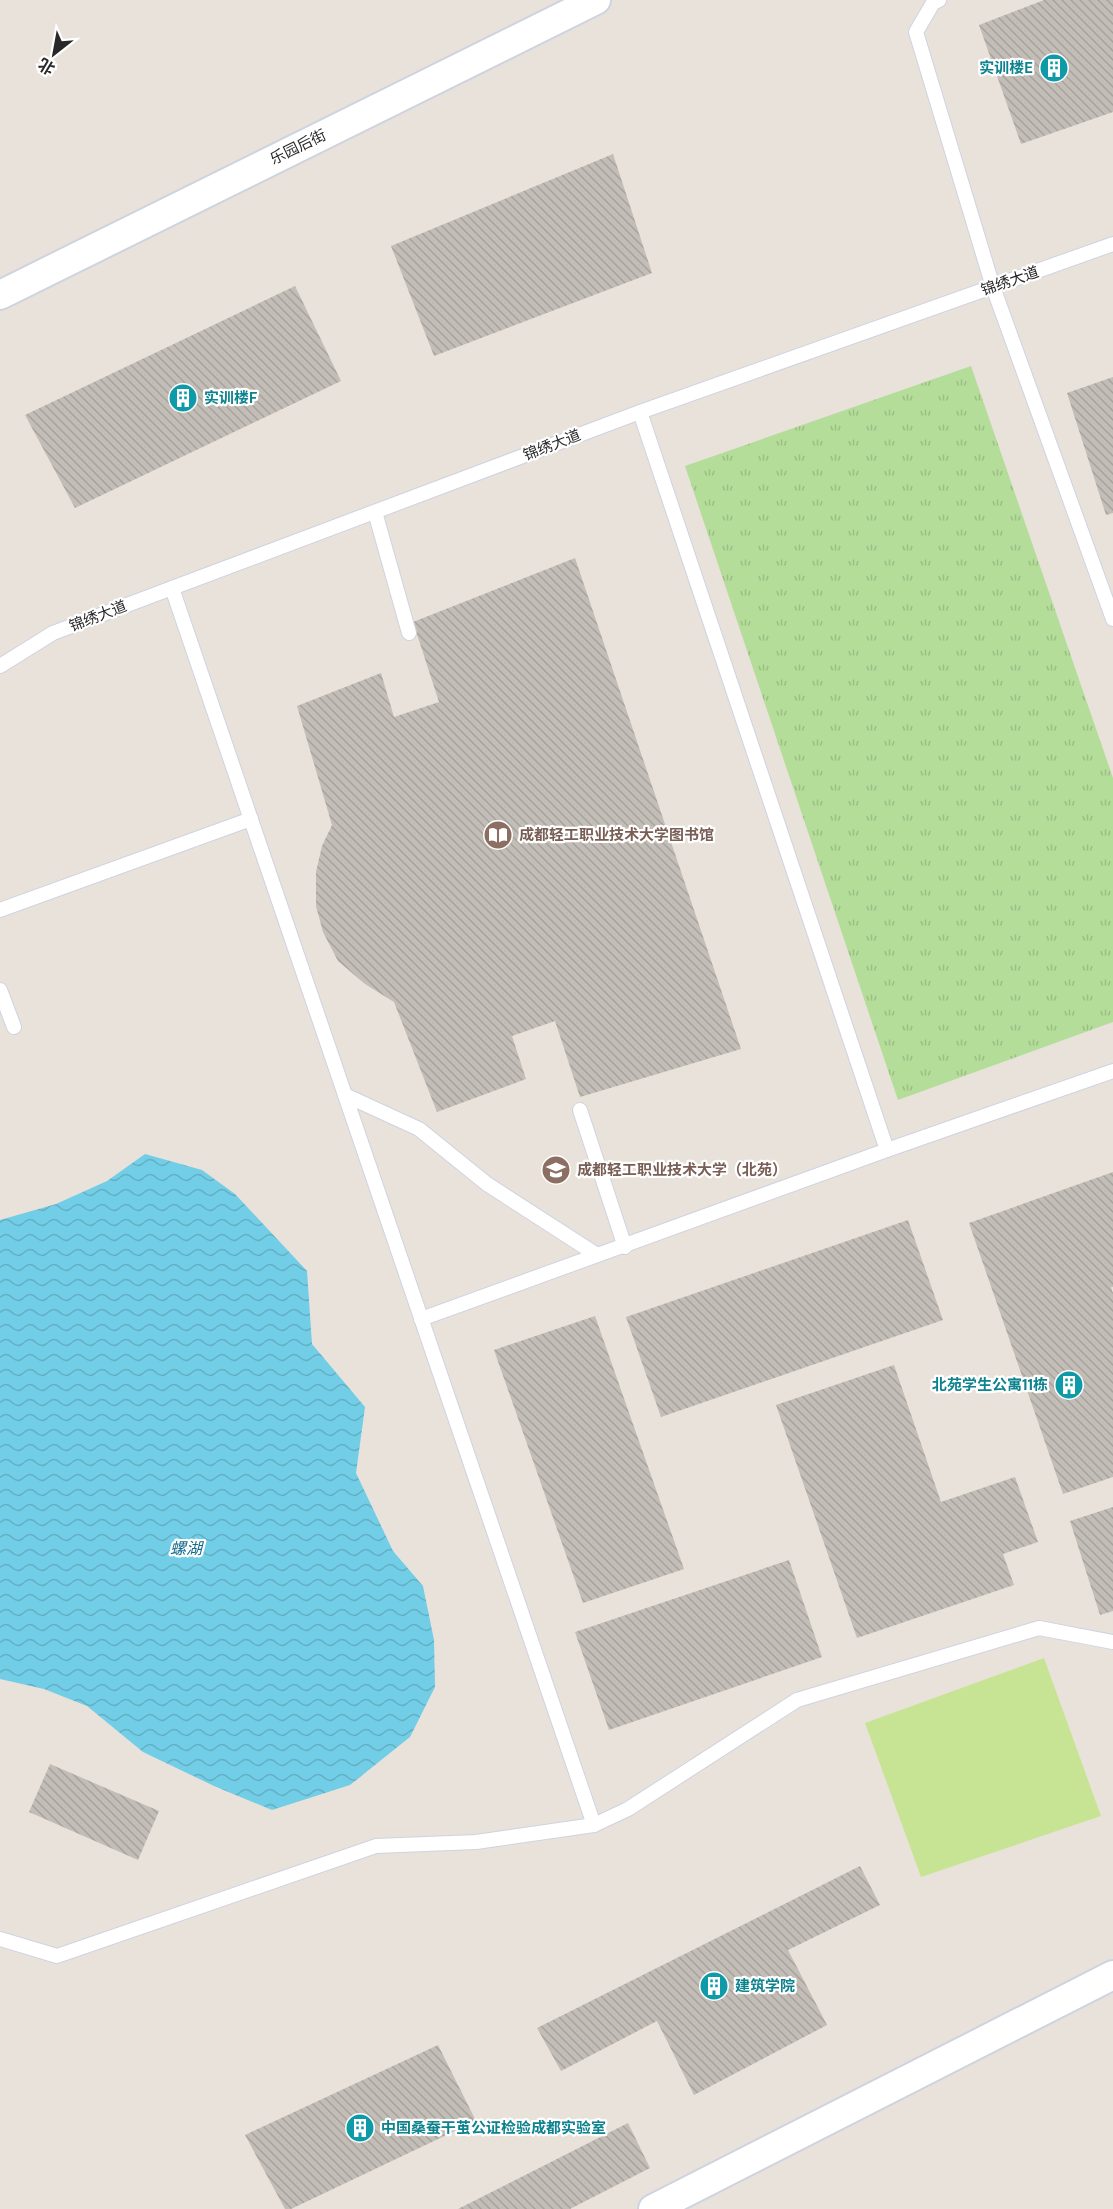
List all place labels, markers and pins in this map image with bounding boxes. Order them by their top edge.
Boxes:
building icon: 实训楼E [1038,52,1070,84]
place label: 实训楼E [979,58,1033,78]
building icon: 实训楼F [167,382,199,414]
place label: 实训楼F [204,388,257,408]
library icon: 成都轻工职业技术大学图书馆 [482,819,514,851]
place label: 成都轻工职业技术大学图书馆 [519,825,714,845]
school or university icon: 成都轻工职业技术大学（北苑） [540,1154,572,1186]
place label: 成都轻工职业技术大学（北苑） [577,1160,787,1180]
building icon: 北苑学生公寓11栋 [1053,1369,1085,1401]
place label: 北苑学生公寓11栋 [932,1375,1048,1395]
building icon: 建筑学院 [698,1970,730,2002]
place label: 建筑学院 [735,1976,795,1996]
building icon: 中国桑蚕干茧公证检验成都实验室 [344,2112,376,2144]
place label: 中国桑蚕干茧公证检验成都实验室 [381,2118,606,2138]

